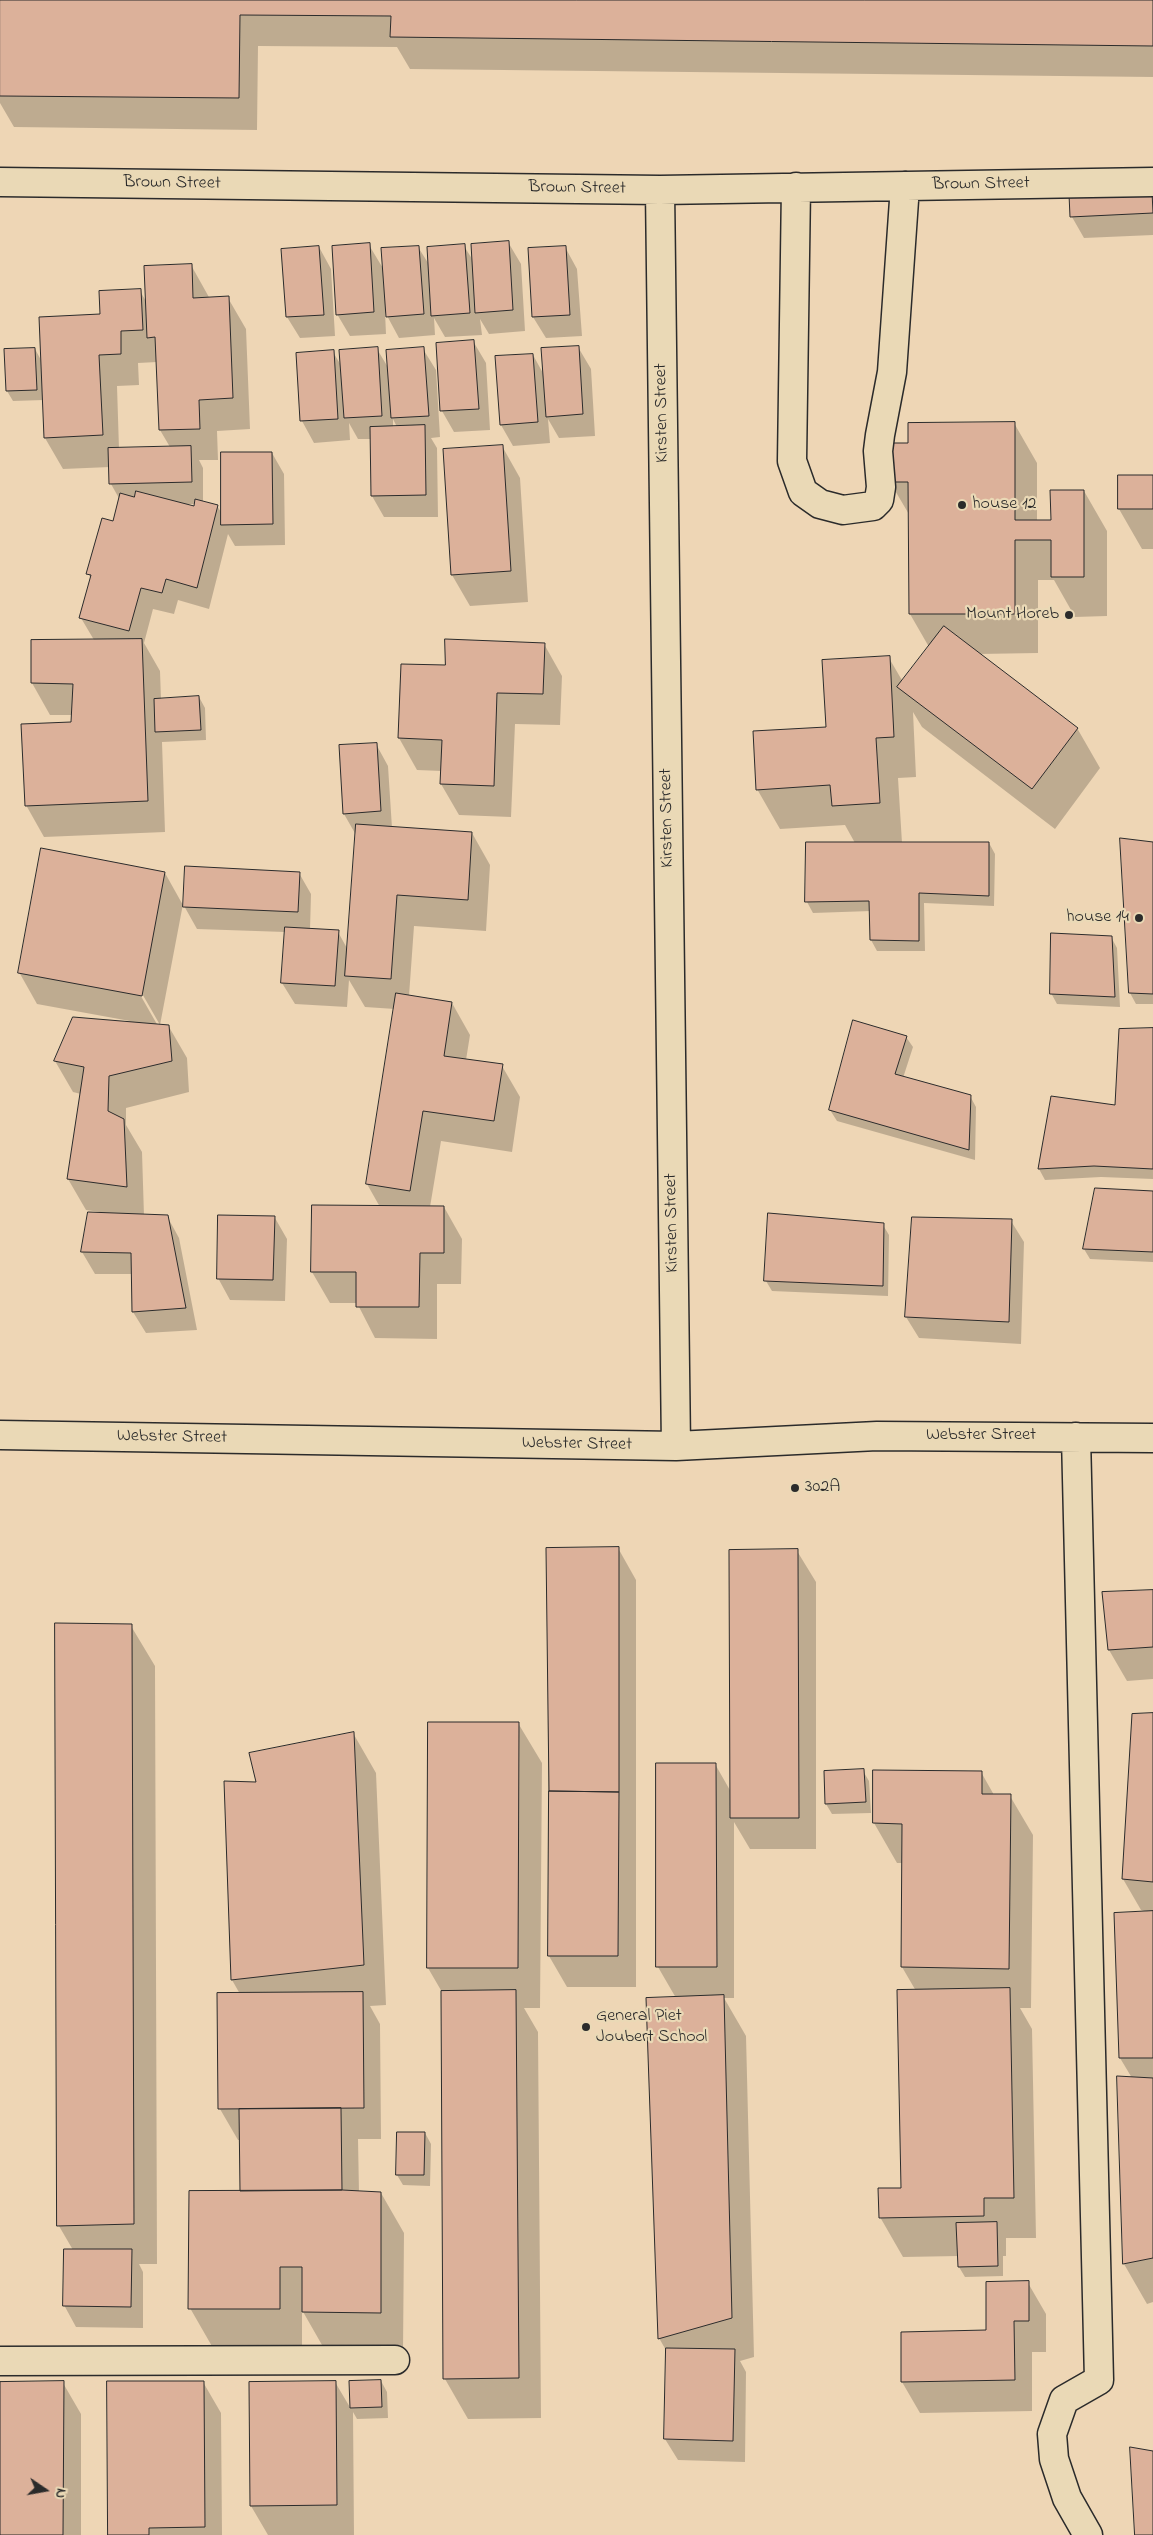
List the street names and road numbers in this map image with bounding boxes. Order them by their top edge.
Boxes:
street label: Brown Street [123,172,221,196]
street label: Brown Street [932,173,1030,197]
street label: Brown Street [528,177,626,201]
street label: Kirsten Street [651,363,675,463]
street label: Kirsten Street [656,768,680,868]
street label: Kirsten Street [661,1173,685,1273]
street label: Webster Street [926,1425,1036,1447]
street label: Webster Street [117,1426,227,1450]
street label: Webster Street [522,1433,632,1457]

